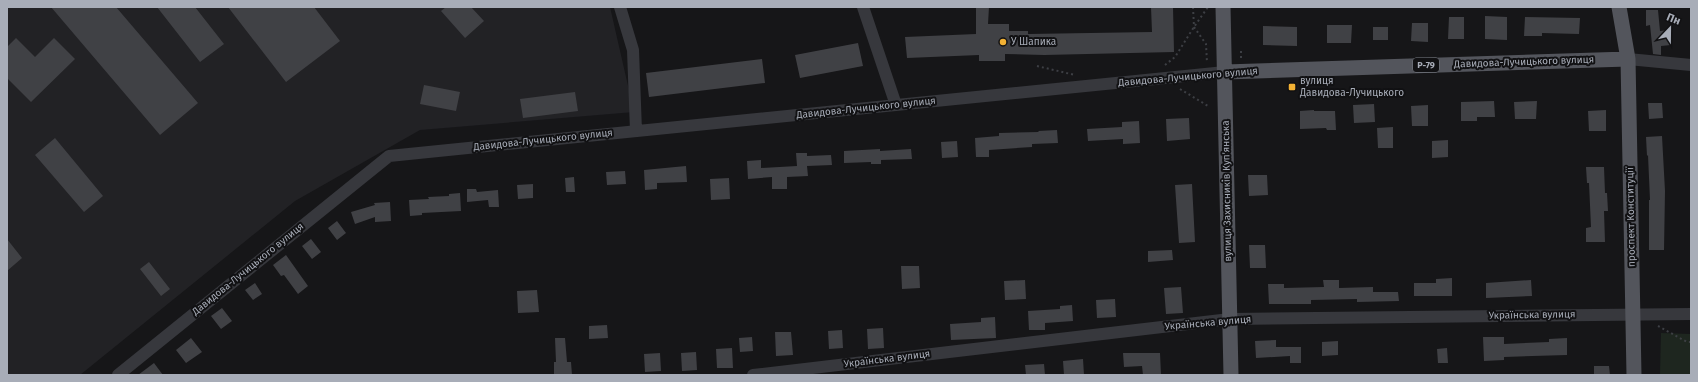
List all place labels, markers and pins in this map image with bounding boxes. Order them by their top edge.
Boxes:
place label: У Шапика [1011,36,1056,48]
marker: У Шапика [998,37,1008,47]
place label: вулиця Давидова-Лучицького [1299,75,1404,99]
marker: вулиця Давидова-Лучицького [1287,82,1297,92]

